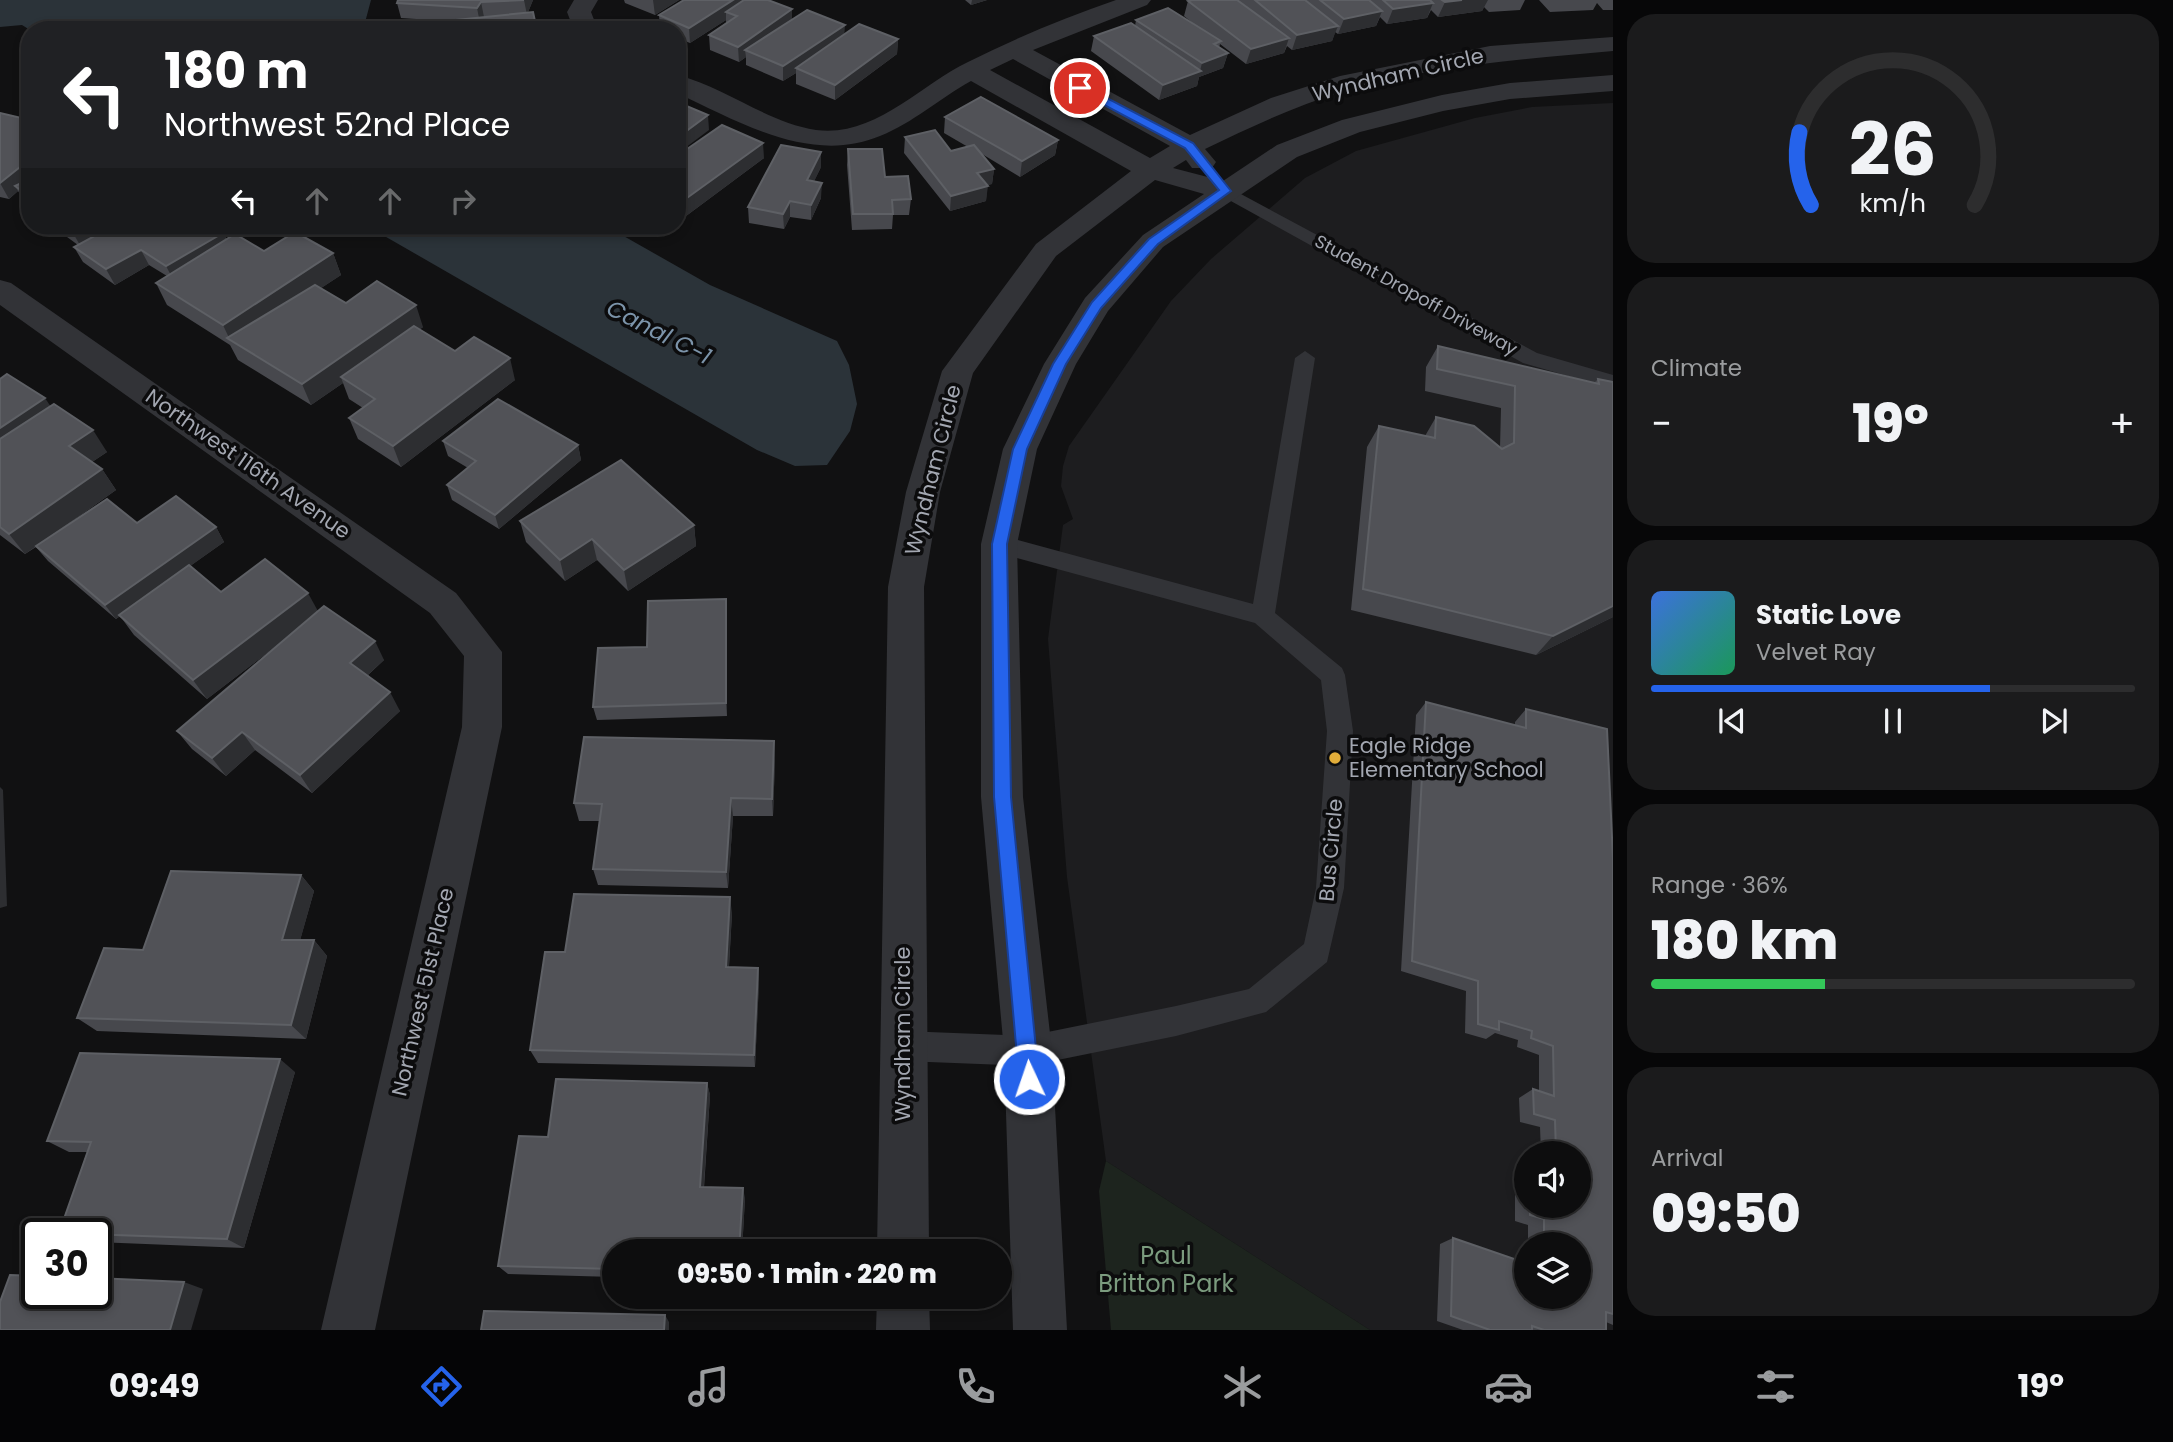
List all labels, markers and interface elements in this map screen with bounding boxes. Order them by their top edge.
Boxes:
text: 180 m [164,37,308,105]
street label: Wyndham Circle [1309,41,1486,108]
icon: left [49,49,140,140]
pin [1050,58,1110,118]
icon: arrive [1061,69,1099,107]
text: 26 [1849,99,1937,200]
text: Northwest 52nd Place [164,102,510,147]
icon: left [225,182,263,220]
icon: ahead [298,182,336,220]
icon: ahead [371,182,409,220]
icon: right [444,182,482,220]
text: km/h [1860,185,1926,220]
street label: Student Dropoff Driveway [1310,228,1522,361]
water label: Canal C-1 [601,292,717,372]
text: Climate [1651,352,1742,384]
street label: Wyndham Circle [897,381,968,558]
street label: Northwest 116th Avenue [140,382,357,545]
text: 19° [1852,387,1929,460]
text: − [1651,397,1672,450]
text: + [2109,397,2135,450]
text: Static Love [1756,597,1901,633]
text: Velvet Ray [1756,636,1876,668]
icon: previous [1713,702,1751,740]
icon: pause [1874,702,1912,740]
icon: next [2035,702,2073,740]
place label: Eagle Ridge Elementary School [1349,731,1544,784]
marker: Eagle Ridge Elementary School [1327,750,1343,766]
street label: Bus Circle [1312,797,1349,903]
text: Range · 36% [1651,869,1788,901]
street label: Northwest 51st Place [384,885,461,1099]
text: 180 km [1651,904,1838,977]
street label: Wyndham Circle [888,947,917,1121]
position arrow [992,1042,1066,1116]
map controls [1514,1141,1591,1309]
button: sound [1514,1141,1591,1218]
text: Arrival [1651,1142,1723,1174]
text: 09:50 [1651,1177,1801,1250]
speed limit sign: 30 [21,1218,112,1309]
button: layers [1514,1232,1591,1309]
park label: Paul Britton Park [1098,1239,1234,1300]
text: 09:50 · 1 min · 220 m [677,1256,937,1292]
icon: directions [417,1362,466,1411]
icon: music [684,1362,733,1411]
icon: phone [951,1362,1000,1411]
icon: climate [1218,1362,1267,1411]
icon: car [1484,1362,1533,1411]
icon: filters [1751,1362,1800,1411]
text: 09:49 [109,1363,200,1408]
text: 19° [2018,1363,2064,1408]

